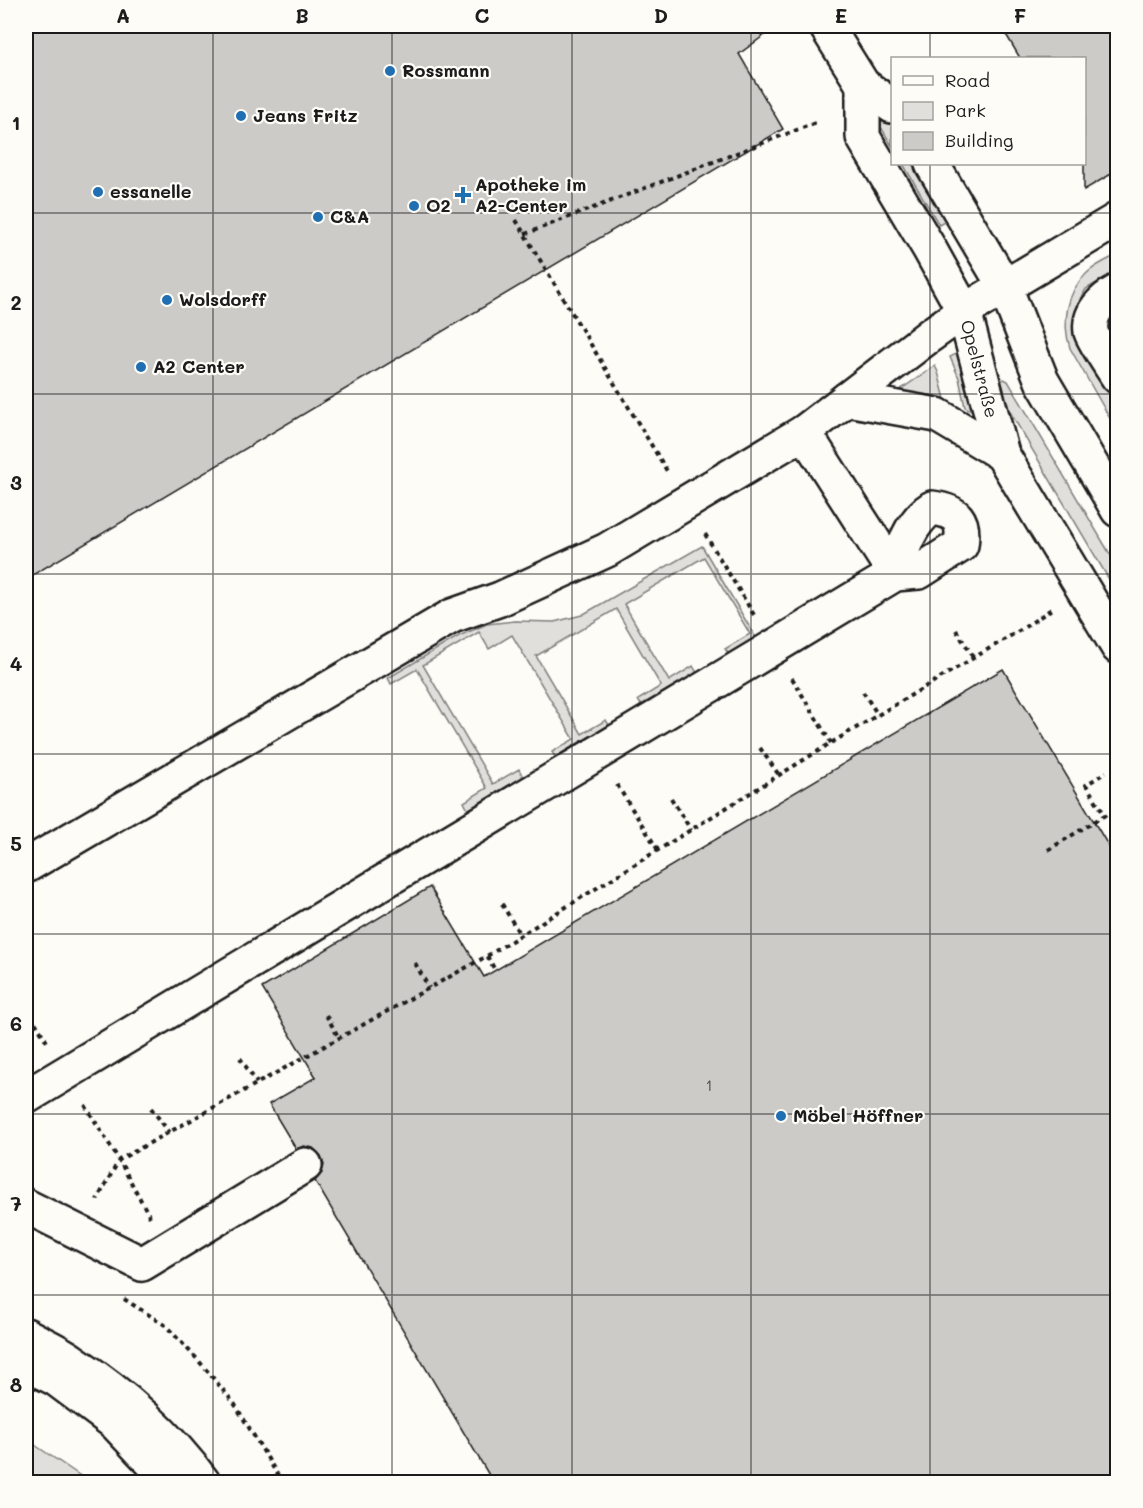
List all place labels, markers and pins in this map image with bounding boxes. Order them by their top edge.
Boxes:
place label: Rossmann [402,58,490,82]
marker: Rossmann [383,64,397,78]
place label: Jeans Fritz [253,103,358,127]
marker: Jeans Fritz [234,109,248,123]
place label: Apotheke im A2-Center [475,172,586,217]
place label: essanelle [110,179,192,203]
marker: essanelle [91,185,105,199]
marker: Apotheke im A2-Center [456,188,470,202]
place label: O2 [426,193,451,217]
marker: O2 [407,199,421,213]
place label: C&A [330,204,369,228]
marker: C&A [311,210,325,224]
place label: Wolsdorff [179,287,267,311]
marker: Wolsdorff [160,293,174,307]
place label: A2 Center [153,354,245,378]
marker: A2 Center [134,360,148,374]
place label: Möbel Höffner [793,1103,923,1127]
marker: Möbel Höffner [774,1109,788,1123]

